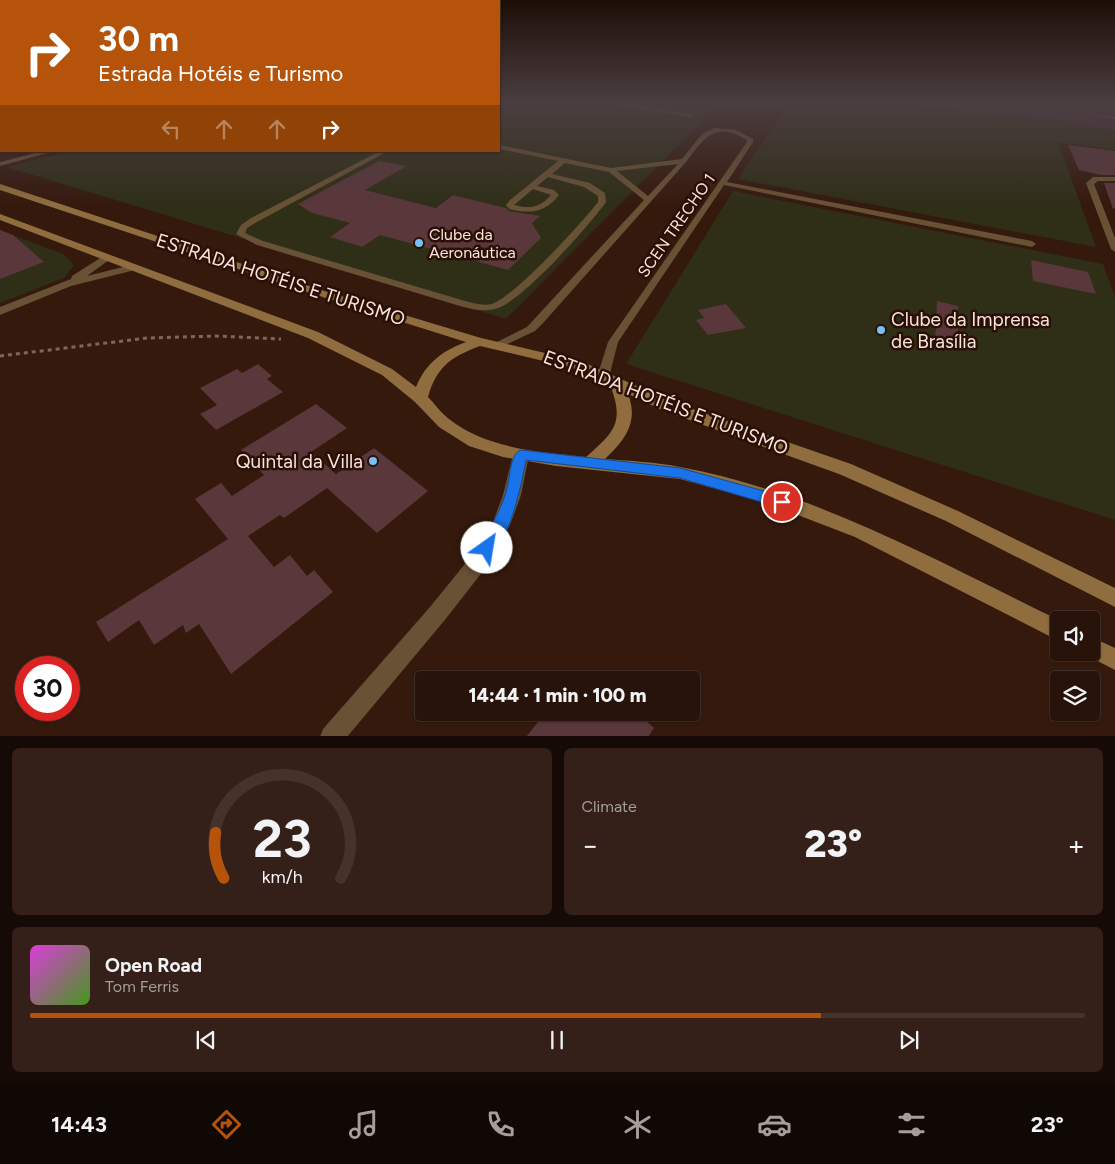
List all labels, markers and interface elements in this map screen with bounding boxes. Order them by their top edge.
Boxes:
text: 30 m [98,18,179,60]
icon: right [15,20,80,85]
text: Estrada Hotéis e Turismo [98,60,343,87]
icon: left [157,115,185,143]
icon: ahead [210,115,238,143]
icon: ahead [263,115,291,143]
icon: right [316,115,344,143]
street label: SCEN TRECHO 1 [634,170,719,281]
place label: Clube da Aeronáutica [429,225,516,262]
street label: ESTRADA HOTÉIS E TURISMO [154,228,408,331]
marker: Clube da Aeronáutica [413,237,425,249]
place label: Clube da Imprensa de Brasília [891,308,1050,353]
marker: Clube da Imprensa de Brasília [875,324,887,336]
street label: ESTRADA HOTÉIS E TURISMO [540,345,791,460]
place label: Quintal da Villa [236,450,363,473]
marker: Quintal da Villa [367,455,379,467]
pin [761,481,803,523]
icon: arrive [768,488,796,516]
position arrow [460,521,512,573]
map controls [1050,611,1100,721]
button: sound [1050,611,1100,661]
speed limit sign: 30 [15,656,80,721]
button: layers [1050,671,1100,721]
text: 14:44 · 1 min · 100 m [469,684,646,707]
text: Climate [582,797,637,816]
text: 23 [252,808,311,870]
text: 23° [804,821,862,867]
text: − [582,828,599,862]
text: + [1068,828,1085,862]
text: km/h [261,866,302,887]
text: Open Road [105,954,202,977]
text: Tom Ferris [105,977,179,996]
icon: previous [192,1026,220,1054]
icon: pause [543,1026,571,1054]
icon: next [895,1026,923,1054]
icon: directions [209,1107,244,1142]
icon: music [346,1107,381,1142]
icon: phone [483,1107,518,1142]
icon: climate [620,1107,655,1142]
icon: car [757,1107,792,1142]
icon: filters [894,1107,929,1142]
text: 14:43 [51,1111,107,1138]
text: 23° [1031,1111,1064,1138]

